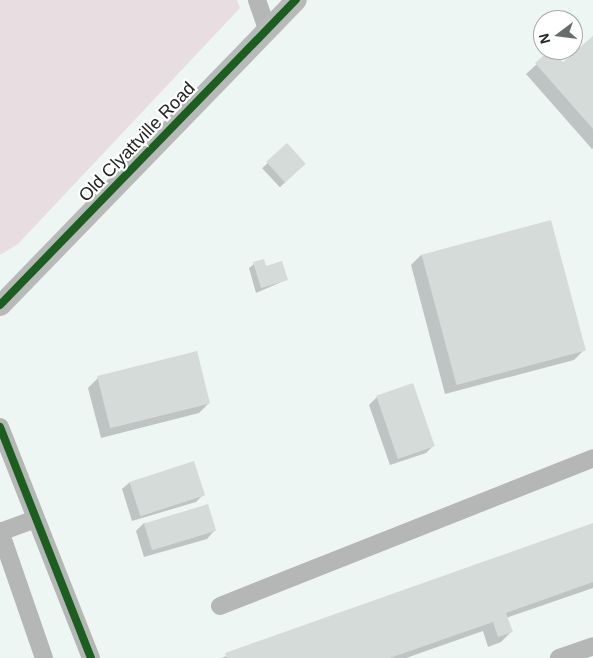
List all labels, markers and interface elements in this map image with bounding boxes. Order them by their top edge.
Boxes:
north arrow [533,10,583,60]
text: N [535,32,554,46]
street label: Old Clyattville Road [74,78,200,206]

